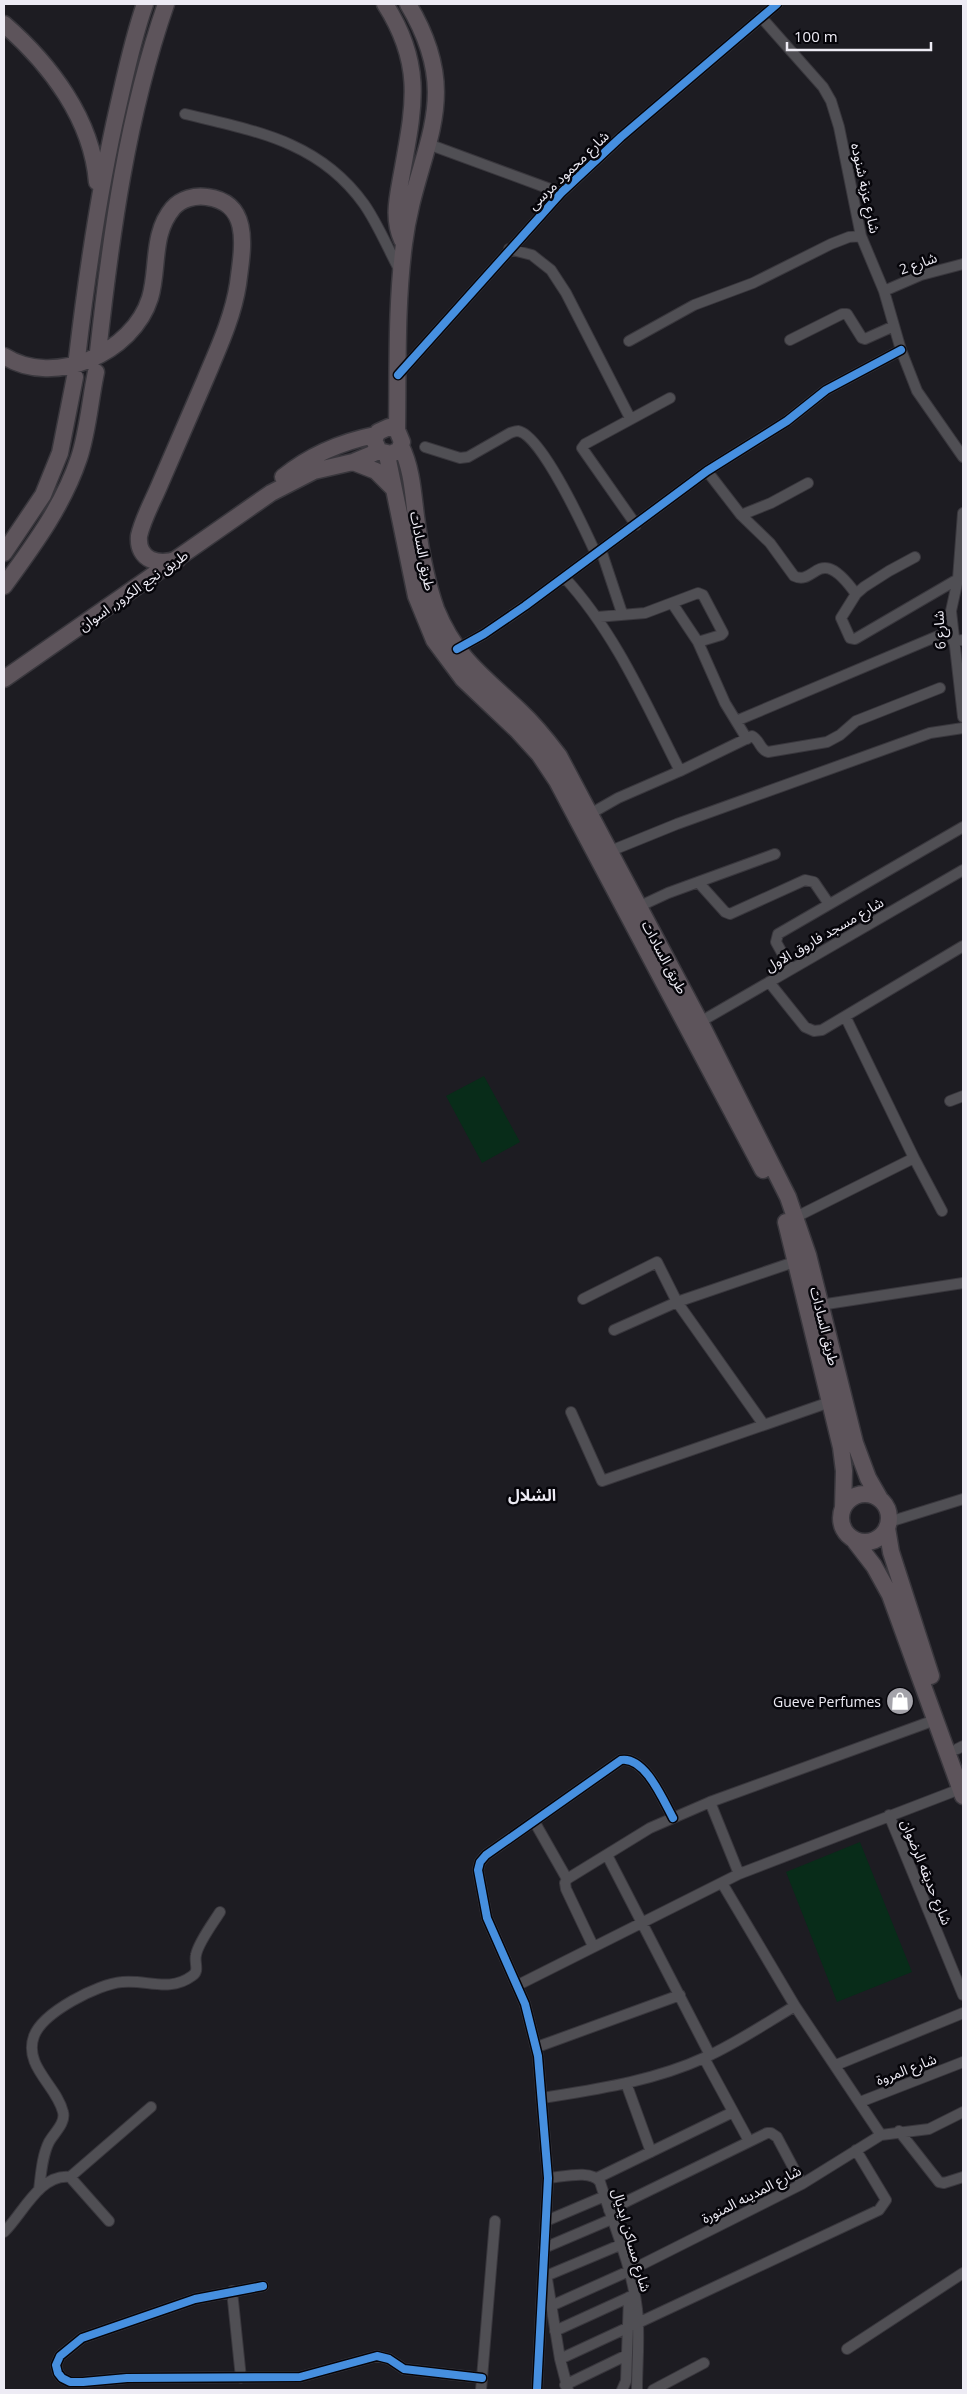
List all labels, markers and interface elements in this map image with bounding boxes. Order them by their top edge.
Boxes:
scale bar [787,20,931,52]
text: 100 m [794,26,838,46]
street label: شارع محمود مرسى [523,126,614,215]
street label: شارع عزبة شنوده [845,141,885,235]
street label: شارع 2 [896,247,940,280]
street label: طريق السادات [405,510,440,593]
street label: طريق نجع الكرور, اسوان [74,545,193,637]
street label: شارع 6 [928,610,952,650]
street label: شارع مسجد فاروق الاول [761,892,888,977]
street label: طريق السادات [637,917,692,998]
street label: طريق السادات [805,1285,844,1368]
district label: الشلال [508,1484,556,1506]
shop icon: Gueve Perfumes [885,1686,915,1716]
place label: Gueve Perfumes [773,1692,881,1711]
street label: شارع حديقه الرضوان [895,1816,957,1928]
street label: شارع المروة [873,2049,940,2091]
street label: شارع المدينه المنورة [698,2161,805,2229]
street label: شارع مساكن ايديال [606,2186,656,2295]

